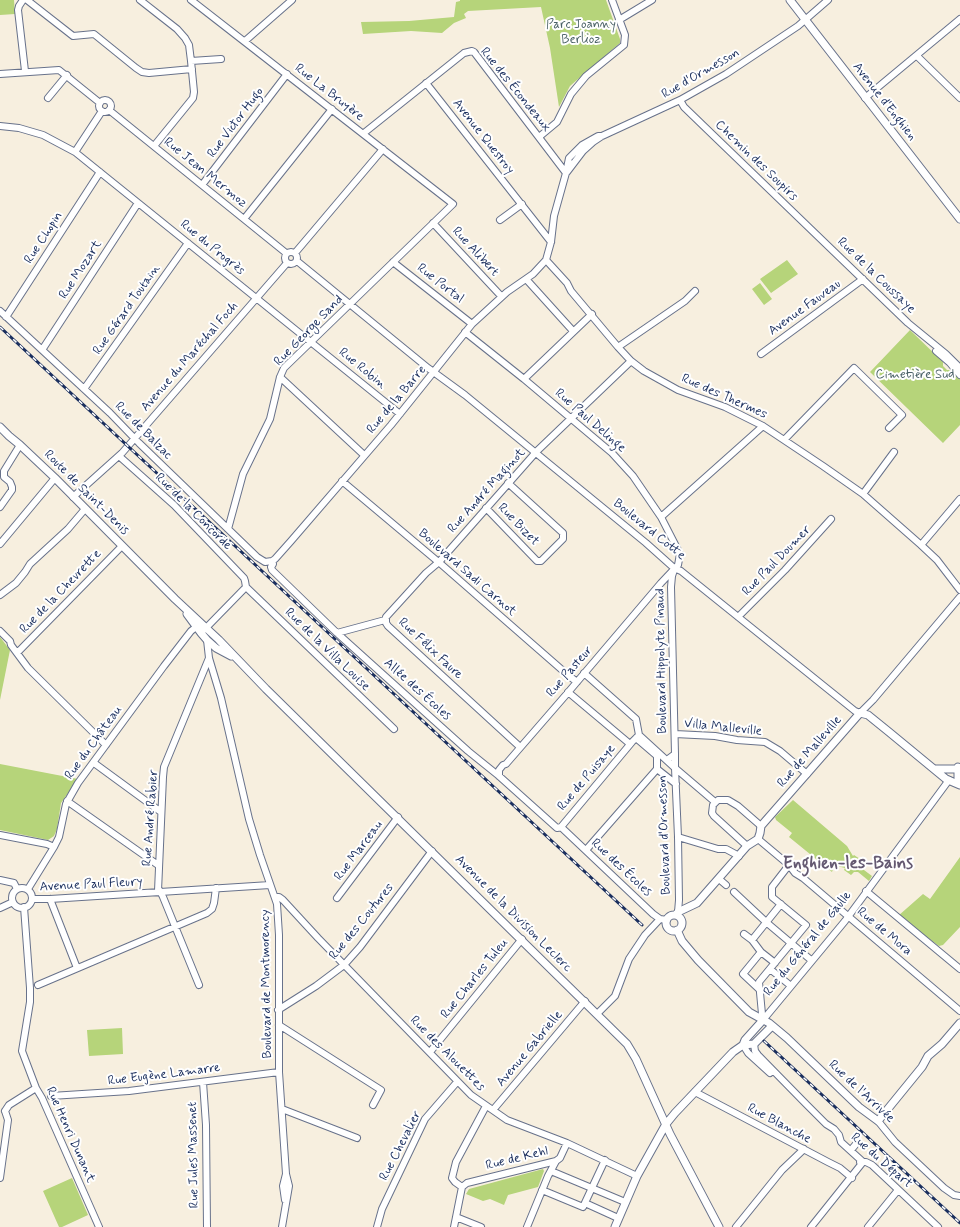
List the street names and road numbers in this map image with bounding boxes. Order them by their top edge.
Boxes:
street label: Rue des Écondeaux [476,45,554,135]
street label: Rue d'Ormesson [659,45,743,103]
street label: Avenue d'Enghien [849,60,919,144]
street label: Rue La Bruyère [291,61,367,125]
street label: Rue Victor Hugo [205,85,267,161]
street label: Avenue Questroy [449,96,517,178]
street label: Chemin des Soupirs [711,117,801,205]
street label: Rue Jean Mermoz [160,135,250,211]
street label: Rue Chopin [21,209,67,267]
street label: Rue du Progrès [176,217,248,279]
street label: Rue Alibert [448,224,502,280]
street label: Rue de la Coussaye [834,235,918,317]
street label: Rue Mozart [56,238,106,302]
street label: Rue Portal [413,261,467,307]
street label: Rue Gérard Toutain [90,262,164,358]
street label: Avenue Fauveau [766,277,844,339]
street label: Rue George Sand [271,292,347,370]
street label: Avenue du Maréchal Foch [138,299,242,415]
street label: Rue Robin [335,345,389,393]
street label: Rue de la Barre [364,363,430,437]
street label: Rue des Thermes [679,371,769,423]
street label: Rue Paul Delinge [551,386,629,456]
street label: Rue de Balzac [111,399,175,463]
street label: Rue André Maginot [445,445,529,537]
street label: Route de Saint-Denis [40,447,132,539]
street label: Rue de la Concorde [151,470,235,554]
street label: Boulevard Cotte [610,496,688,564]
street label: Rue Bizet [494,501,542,549]
street label: Rue Paul Doumer [740,523,814,599]
street label: Boulevard Sadi Carnot [415,526,519,620]
street label: Rue de la Chevrette [17,547,105,637]
street label: Boulevard Hippolyte Pinaud [653,588,671,734]
street label: Rue de la Villa Louise [281,605,373,695]
street label: Rue Félix Faure [394,615,466,683]
street label: Rue Pasteur [544,643,596,701]
street label: Allée des Écoles [380,656,454,724]
street label: Rue du Château [62,703,126,783]
street label: Rue de Malleville [775,713,845,791]
street label: Villa Malleville [683,716,763,740]
street label: Rue de Puisaye [555,742,619,814]
street label: Rue André Rabier [140,769,162,867]
street label: Boulevard d'Ormesson [655,775,675,895]
street label: Rue Marceau [331,818,387,884]
street label: Rue des Écoles [587,836,655,900]
street label: Avenue de la Division Leclerc [451,852,575,976]
street label: Avenue Paul Fleury [39,875,143,895]
street label: Rue des Coutures [326,881,398,963]
street label: Rue du Général de Gaulle [761,888,855,1000]
street label: Rue de Mora [853,904,915,960]
street label: Boulevard de Montmorency [258,909,276,1059]
street label: Rue Charles Tuleu [438,936,512,1022]
street label: Avenue Gabrielle [494,1008,566,1090]
street label: Rue des Alouettes [406,1013,488,1095]
street label: Rue de l'Arrivée [825,1057,897,1127]
street label: Rue Eugène Lamarre [107,1060,221,1090]
street label: Rue Henri Dunant [42,1085,98,1185]
street label: Rue Blanche [744,1101,814,1147]
street label: Rue Jules Massenet [185,1102,203,1208]
street label: Rue Chevalier [377,1108,425,1184]
street label: Rue du Départ [847,1130,915,1192]
street label: Rue de Kehl [484,1144,550,1174]

